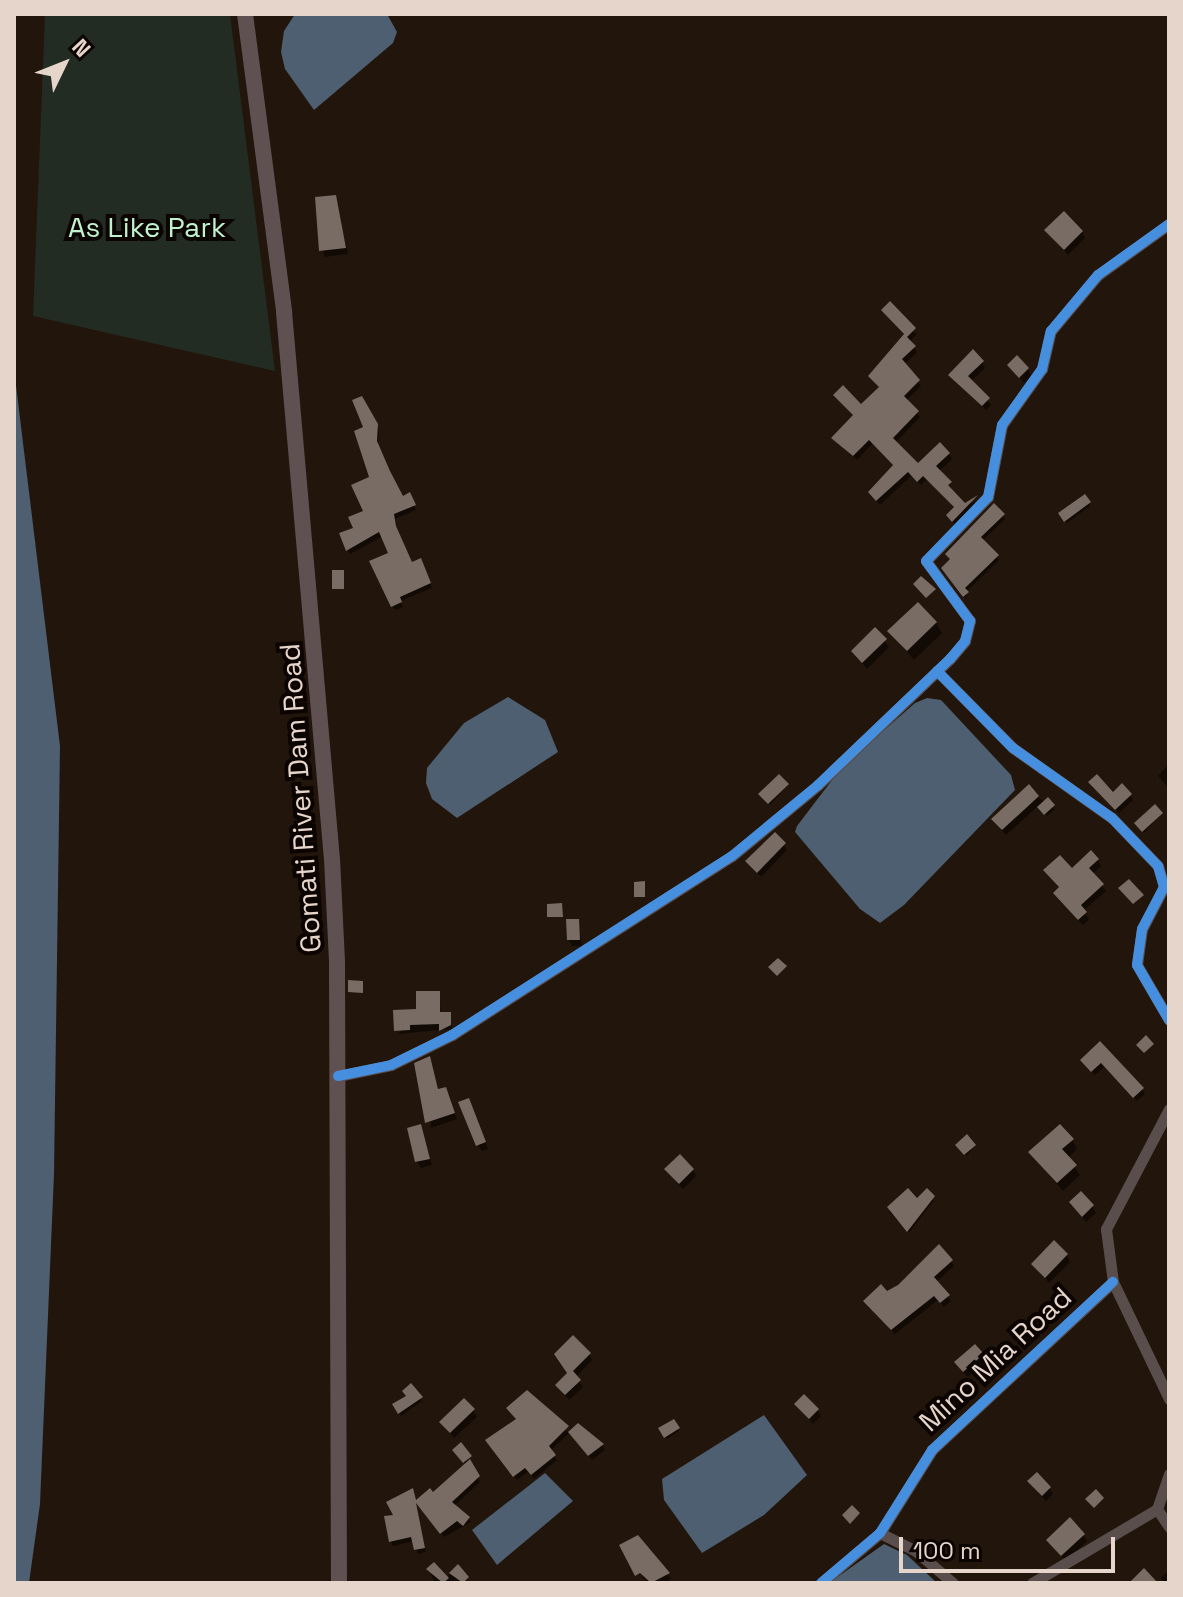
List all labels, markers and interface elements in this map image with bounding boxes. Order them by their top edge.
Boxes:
north arrow [24,24,104,104]
text: N [66,33,97,63]
park label: As Like Park [68,210,226,244]
street label: Gomati River Dam Road [272,642,328,954]
street label: Mino Mia Road [912,1280,1078,1438]
scale bar [903,1521,1119,1571]
text: 100 m [913,1535,981,1566]

